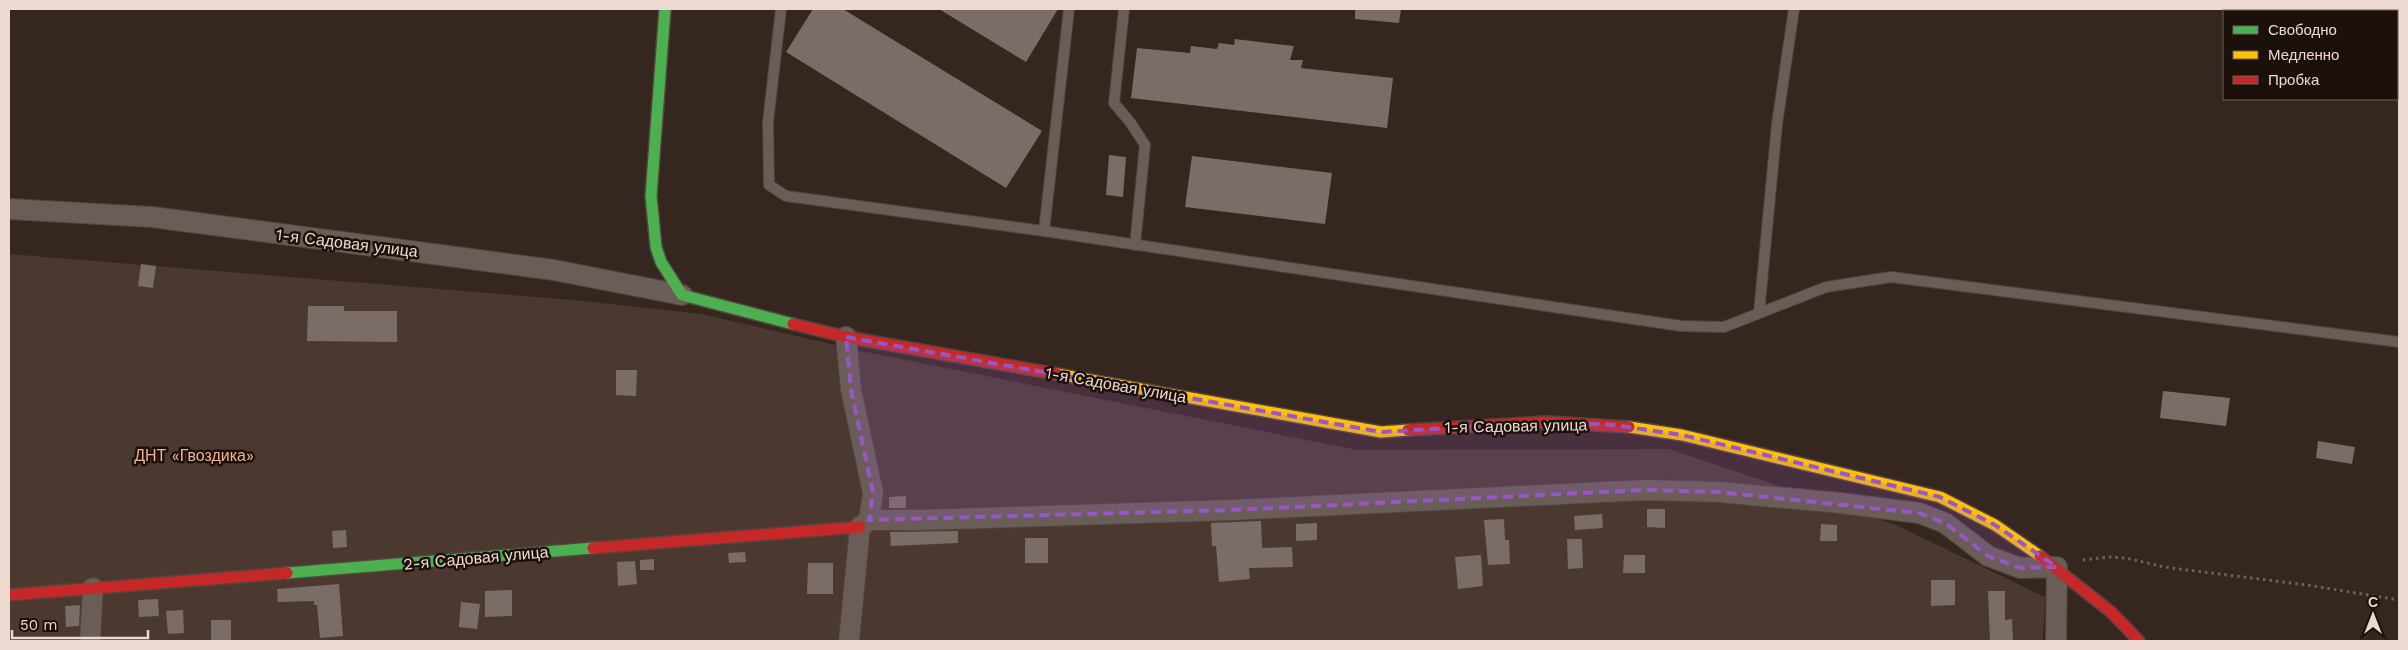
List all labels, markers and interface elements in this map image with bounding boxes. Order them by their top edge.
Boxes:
legend [2223,10,2398,100]
text: Свободно [2268,21,2337,39]
text: Медленно [2268,46,2339,64]
text: Пробка [2268,71,2320,89]
street label: 1-я Садовая улица [275,225,419,261]
street label: 1-я Садовая улица [1044,363,1188,407]
street label: 1-я Садовая улица [1444,415,1588,437]
park label: ДНТ «Гвоздика» [134,446,254,465]
street label: 2-я Садовая улица [403,542,549,574]
north arrow [2348,590,2398,640]
text: С [2368,594,2378,610]
scale bar [12,608,149,640]
text: 50 m [20,616,57,634]

